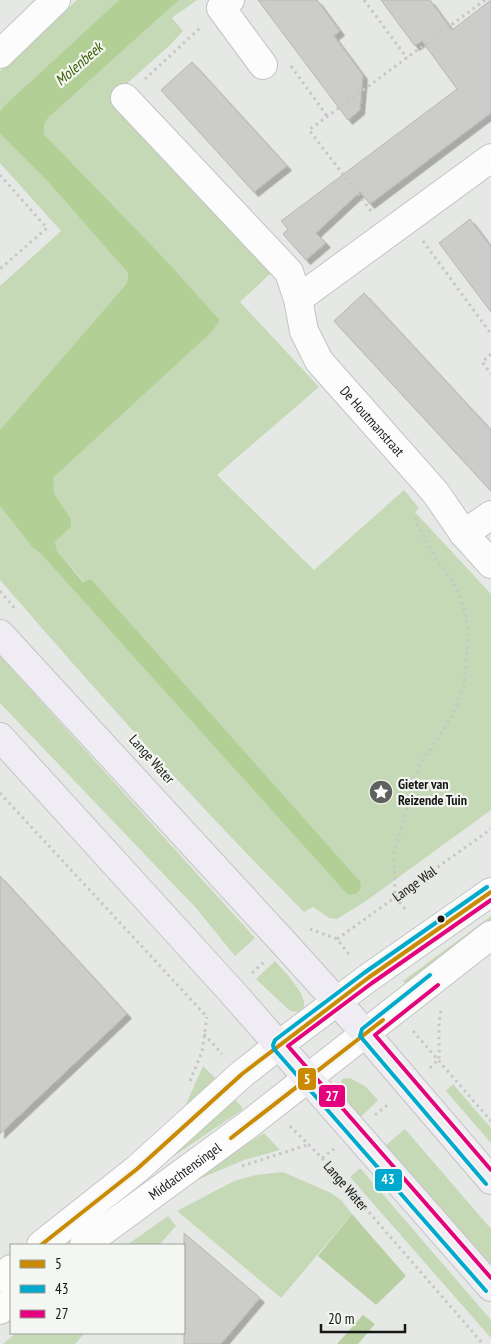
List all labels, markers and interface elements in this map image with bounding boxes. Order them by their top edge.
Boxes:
water label: Molenbeek [51,36,108,89]
street label: De Houtmanstraat [336,382,408,460]
street label: Lange Water [125,731,179,787]
place label: Gieter van Reizende Tuin [398,775,467,809]
place icon: Gieter van Reizende Tuin [368,779,394,805]
street label: Lange Wal [389,862,440,906]
unlabelled marker [436,914,446,924]
line badge: 5 [297,1067,317,1091]
text: 5 [304,1070,310,1088]
line badge: 27 [318,1084,346,1108]
text: 27 [325,1087,339,1105]
street label: Middachtensingel [145,1138,225,1204]
street label: Lange Water [320,1157,373,1214]
line badge: 43 [374,1168,403,1192]
text: 43 [381,1170,395,1188]
legend [10,1244,185,1334]
text: 5 [55,1254,62,1273]
text: 43 [55,1279,69,1298]
scale bar [321,1302,405,1334]
text: 27 [55,1304,69,1323]
text: 20 m [328,1309,354,1328]

